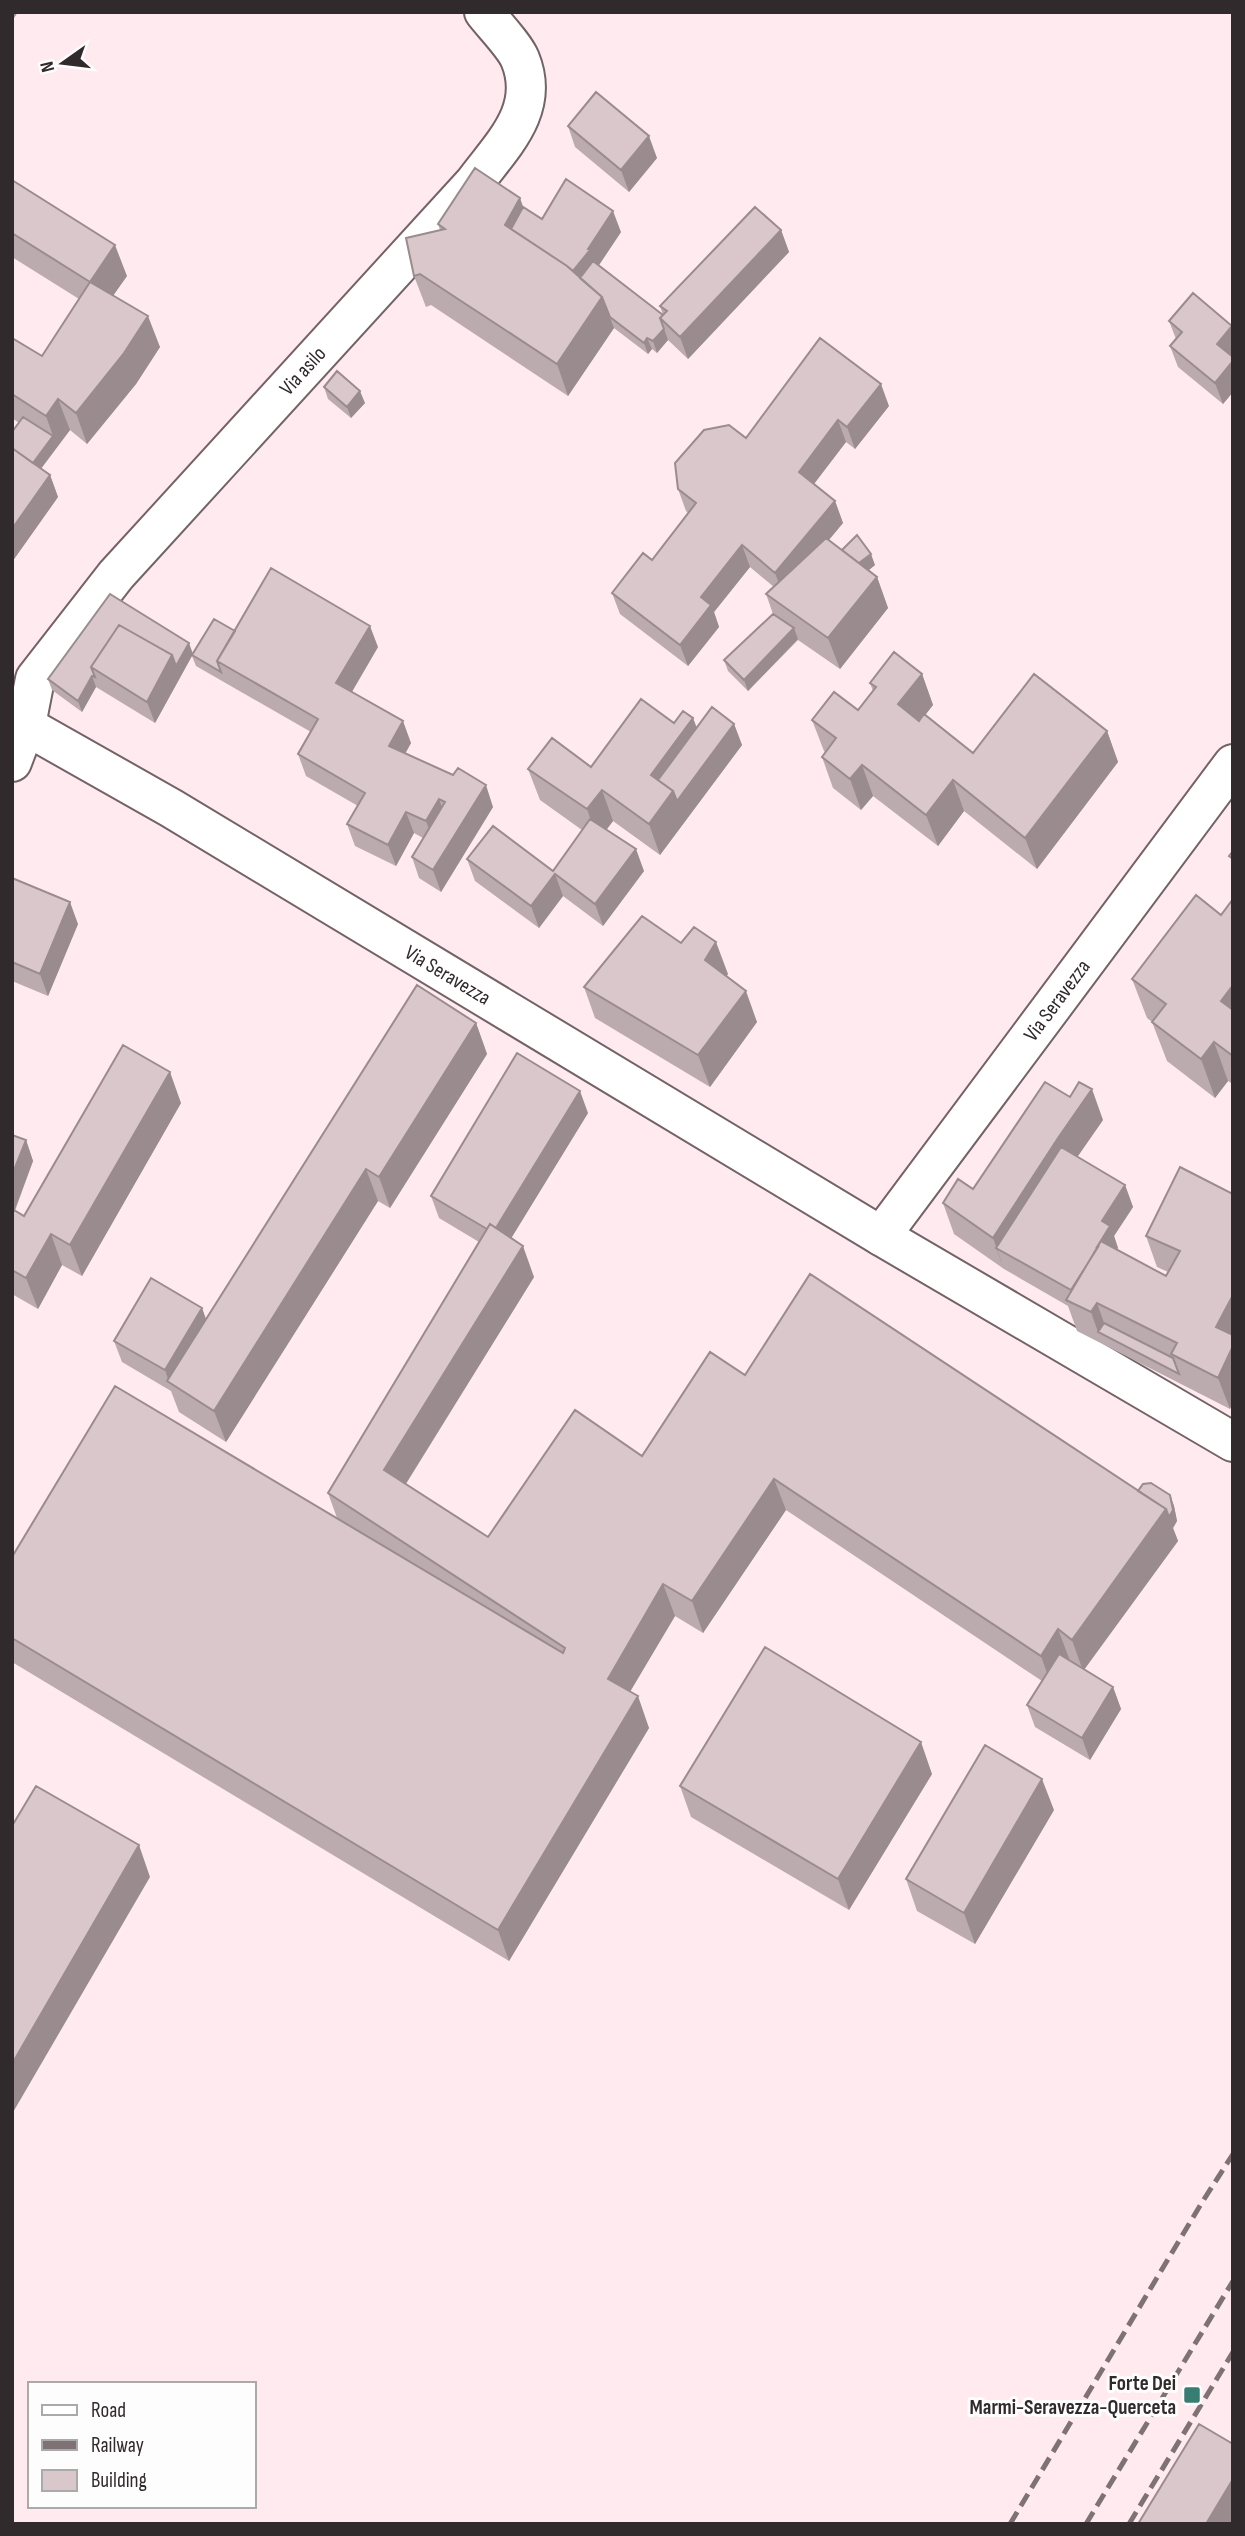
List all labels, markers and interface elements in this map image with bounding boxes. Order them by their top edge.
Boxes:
north arrow [28,28,98,98]
text: N [36,59,60,74]
street label: Via asilo [274,341,331,400]
street label: Via Seravezza [401,940,495,1010]
street label: Via Seravezza [1018,955,1095,1046]
place label: Forte Dei Marmi-Seravezza-Querceta [970,2371,1176,2420]
legend [28,2382,256,2508]
marker: Forte Dei Marmi-Seravezza-Querceta [1182,2385,1202,2405]
text: Road [91,2398,126,2423]
text: Railway [91,2433,144,2458]
text: Building [91,2468,147,2493]

